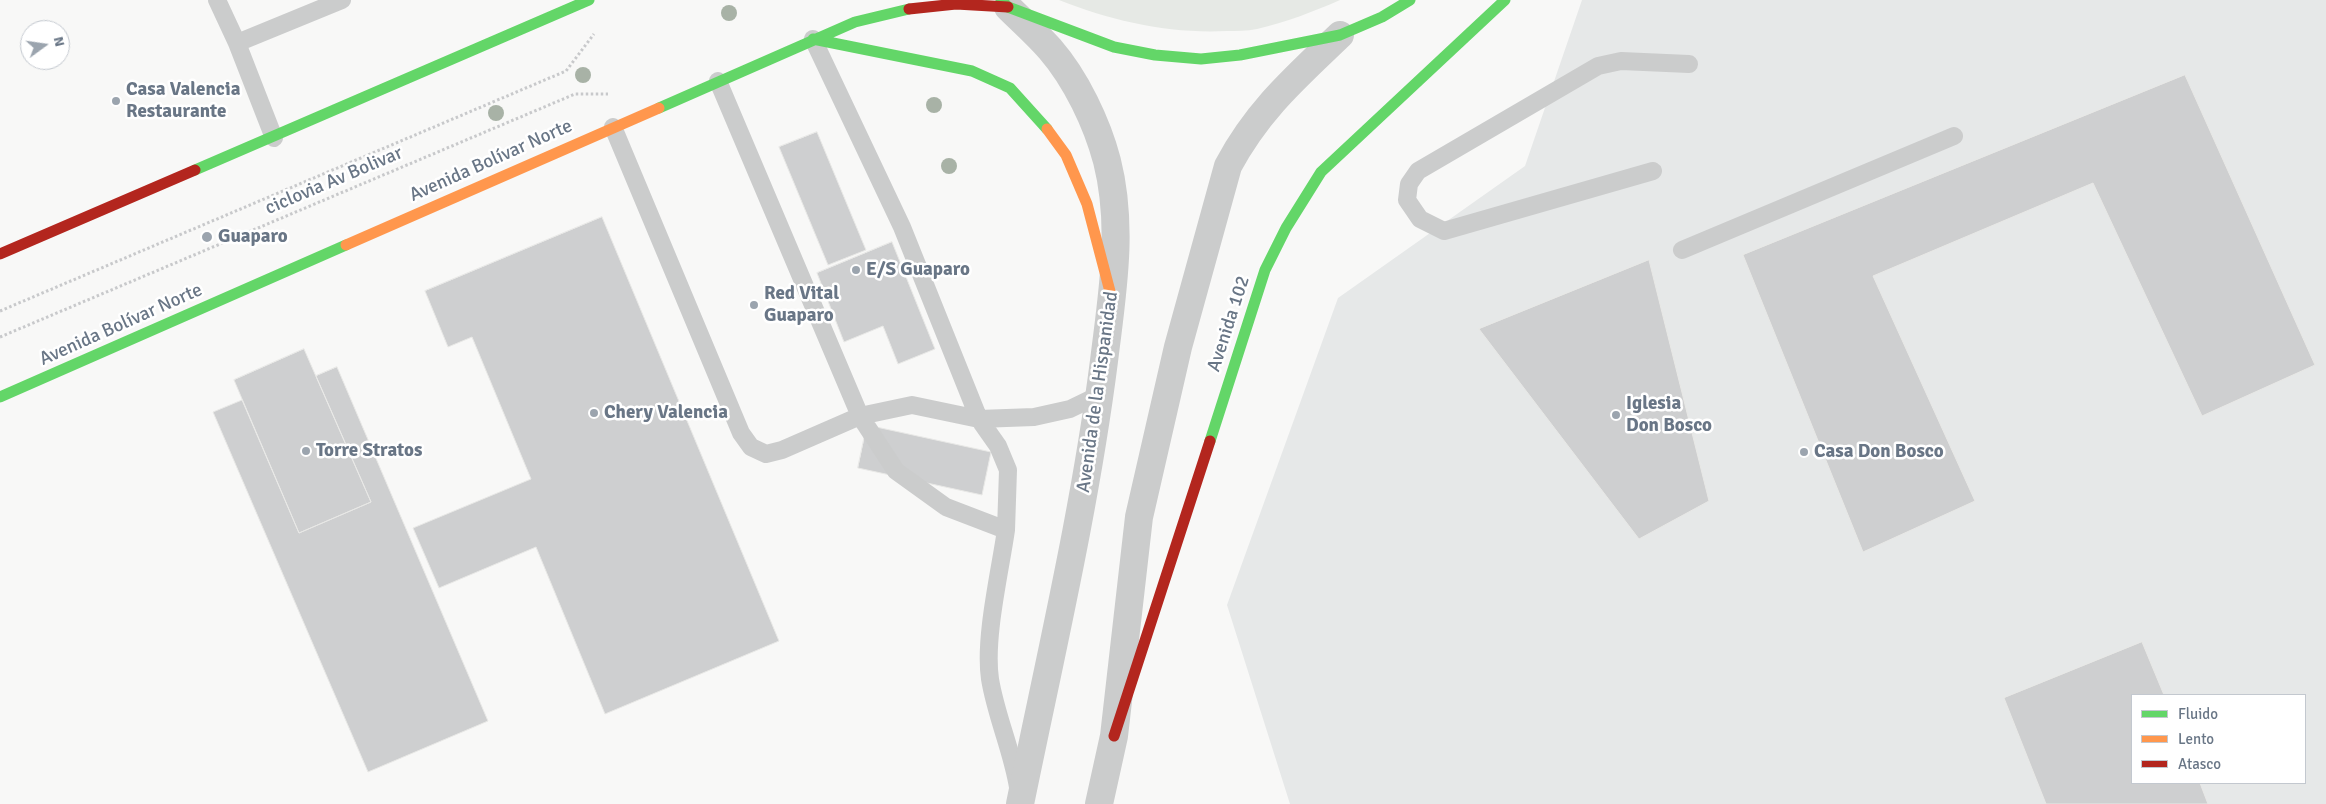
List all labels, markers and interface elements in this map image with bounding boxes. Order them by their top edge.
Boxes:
north arrow [20,20,70,70]
text: N [50,35,68,48]
place label: Casa Valencia Restaurante [126,79,240,123]
marker: Casa Valencia Restaurante [110,95,122,107]
street label: Avenida Bolívar Norte [406,115,576,207]
street label: ciclovia Av Bolivar [262,142,406,220]
place label: Guaparo [218,226,288,248]
marker: Guaparo [200,230,214,244]
place label: E/S Guaparo [866,259,970,281]
marker: E/S Guaparo [850,264,862,276]
street label: Avenida 102 [1203,273,1255,375]
street label: Avenida Bolívar Norte [36,279,206,371]
place label: Red Vital Guaparo [764,283,839,327]
street label: Avenida de la Hispanidad [1073,290,1123,494]
marker: Red Vital Guaparo [748,299,760,311]
place label: Iglesia Don Bosco [1626,393,1712,437]
place label: Chery Valencia [604,402,728,424]
marker: Chery Valencia [588,407,600,419]
marker: Iglesia Don Bosco [1610,409,1622,421]
place label: Torre Stratos [316,440,422,462]
place label: Casa Don Bosco [1814,441,1944,463]
marker: Torre Stratos [300,445,312,457]
marker: Casa Don Bosco [1798,446,1810,458]
legend [2131,694,2306,784]
text: Fluido [2178,705,2218,723]
text: Lento [2178,730,2214,748]
text: Atasco [2178,755,2221,773]

